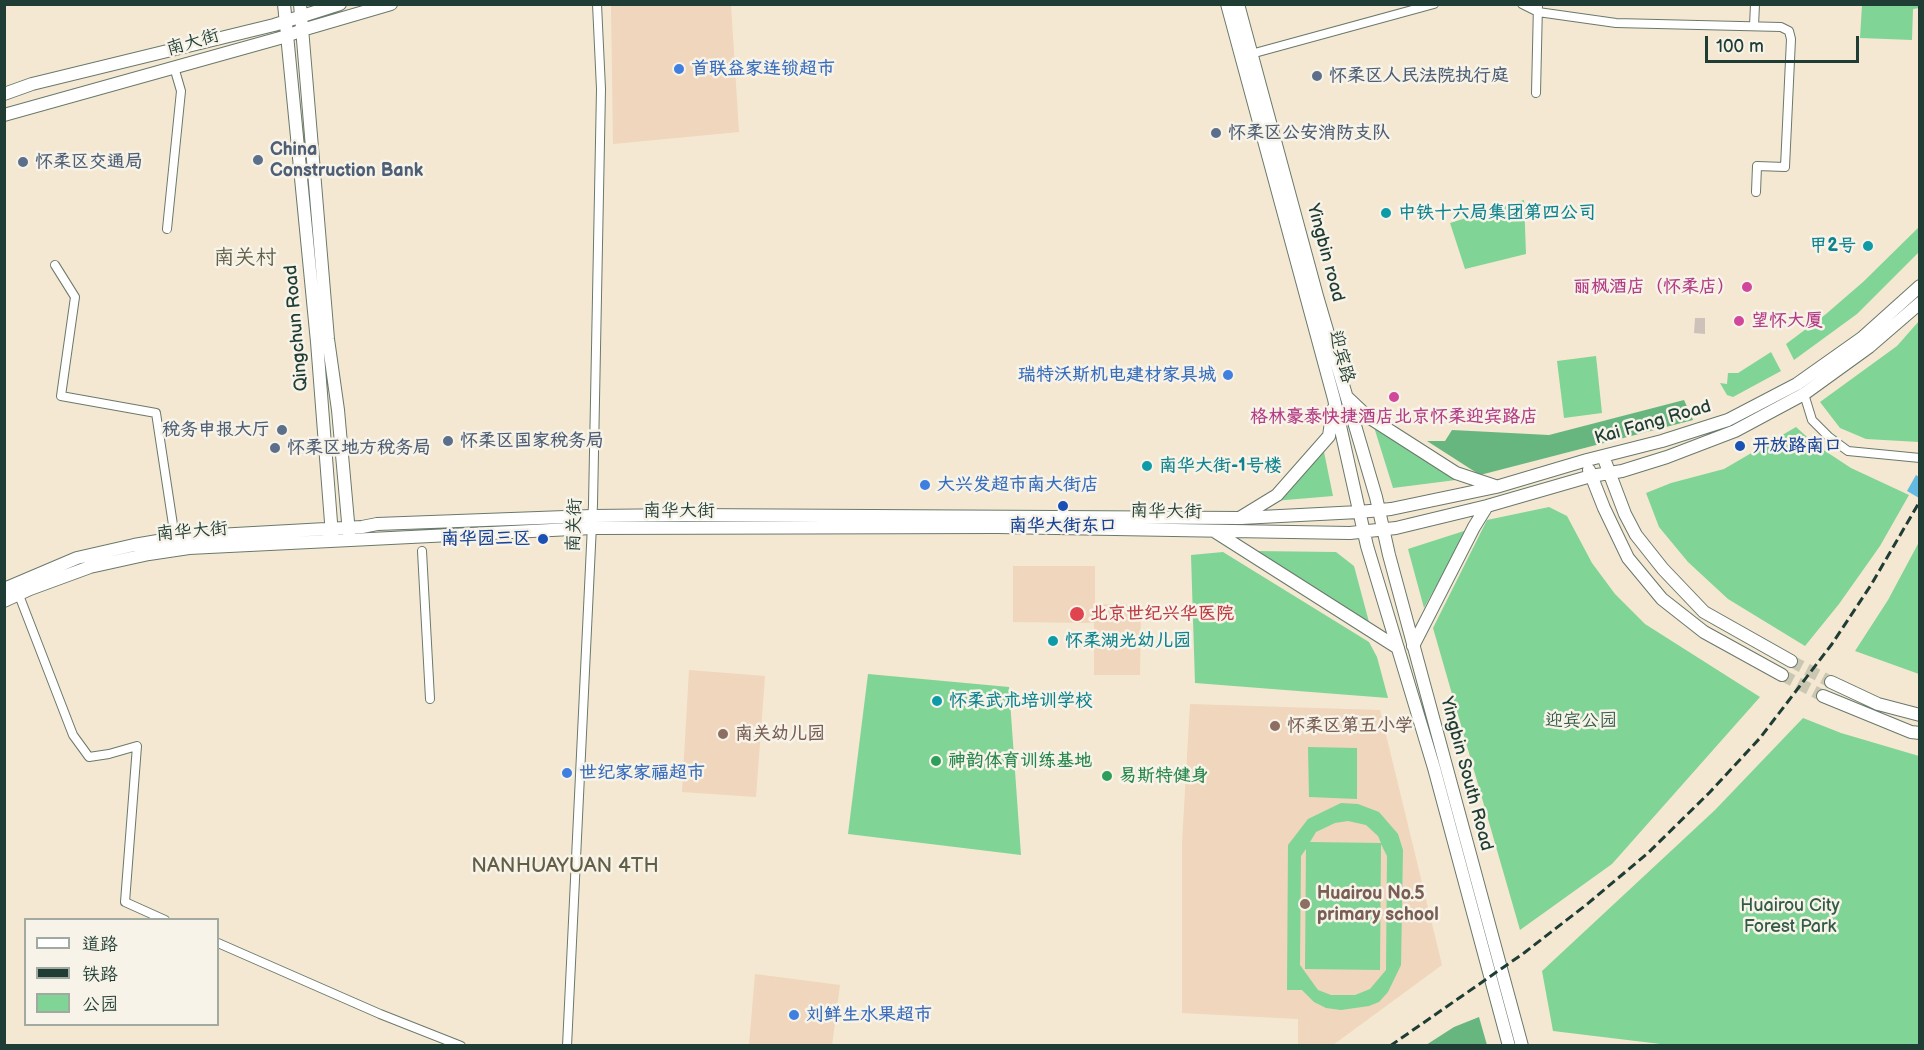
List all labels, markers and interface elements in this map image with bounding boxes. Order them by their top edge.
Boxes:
scale bar [1708,24,1862,62]
street label: 南大街 [164,25,222,61]
text: 100 m [1716,36,1764,57]
place label: 首联益家连锁超市 [691,58,835,80]
marker: 首联益家连锁超市 [672,62,686,76]
place label: 怀柔区人民法院执行庭 [1329,65,1509,87]
marker: 怀柔区人民法院执行庭 [1310,69,1324,83]
place label: 怀柔区公安消防支队 [1228,122,1390,144]
marker: 怀柔区公安消防支队 [1209,126,1223,140]
place label: China Construction Bank [270,139,423,182]
place label: 怀柔区交通局 [35,151,143,173]
marker: China Construction Bank [251,153,265,167]
marker: 怀柔区交通局 [16,155,30,169]
street label: Yingbin road [1302,202,1348,304]
place label: 中铁十六局集团第四公司 [1398,202,1596,224]
marker: 中铁十六局集团第四公司 [1379,206,1393,220]
place label: 甲2号 [1809,235,1856,257]
marker: 甲2号 [1861,239,1875,253]
district label: 南关村 [214,246,276,272]
street label: Qingchun Road [281,264,313,392]
place label: 丽枫酒店（怀柔店） [1573,276,1735,298]
marker: 丽枫酒店（怀柔店） [1740,280,1754,294]
place label: 望怀大厦 [1751,310,1823,332]
marker: 望怀大厦 [1732,314,1746,328]
street label: 迎宾路 [1324,328,1358,386]
place label: 瑞特沃斯机电建材家具城 [1018,364,1216,386]
marker: 瑞特沃斯机电建材家具城 [1221,368,1235,382]
marker: 格林豪泰快捷酒店北京怀柔迎宾路店 [1387,390,1401,404]
street label: Kai Fang Road [1592,396,1714,450]
place label: 格林豪泰快捷酒店北京怀柔迎宾路店 [1250,406,1538,428]
place label: 税务申报大厅 [162,419,270,441]
marker: 税务申报大厅 [275,423,289,437]
place label: 怀柔区国家税务局 [460,430,604,452]
marker: 怀柔区国家税务局 [441,434,455,448]
place label: 开放路南口 [1752,435,1842,457]
place label: 怀柔区地方税务局 [287,437,431,459]
marker: 开放路南口 [1733,439,1747,453]
marker: 怀柔区地方税务局 [268,441,282,455]
place label: 南华大街-1号楼 [1159,455,1282,477]
marker: 南华大街-1号楼 [1140,459,1154,473]
place label: 大兴发超市南大街店 [937,474,1099,496]
marker: 大兴发超市南大街店 [918,478,932,492]
street label: 南关街 [563,498,587,552]
marker: 南华大街东口 [1056,499,1070,513]
street label: 南华大街 [643,500,715,522]
street label: 南华大街 [1130,501,1202,523]
place label: 南华大街东口 [1009,515,1117,537]
street label: 南华大街 [155,518,229,546]
place label: 南华园三区 [441,528,531,550]
marker: 南华园三区 [536,532,550,546]
place label: 北京世纪兴华医院 [1090,603,1234,625]
marker: 北京世纪兴华医院 [1068,605,1086,623]
place label: 怀柔湖光幼儿园 [1065,630,1191,652]
marker: 怀柔湖光幼儿园 [1046,634,1060,648]
place label: 怀柔武术培训学校 [949,690,1093,712]
marker: 怀柔武术培训学校 [930,694,944,708]
street label: Yingbin South Road [1435,695,1497,853]
park label: 迎宾公园 [1545,710,1617,732]
place label: 怀柔区第五小学 [1287,715,1413,737]
marker: 怀柔区第五小学 [1268,719,1282,733]
place label: 南关幼儿园 [735,723,825,745]
marker: 南关幼儿园 [716,727,730,741]
place label: 神韵体育训练基地 [948,750,1092,772]
marker: 神韵体育训练基地 [929,754,943,768]
place label: 世纪家家福超市 [579,762,705,784]
place label: 易斯特健身 [1119,765,1209,787]
marker: 世纪家家福超市 [560,766,574,780]
marker: 易斯特健身 [1100,769,1114,783]
district label: NANHUAYUAN 4TH [461,854,669,880]
place label: Huairou No.5 primary school [1317,883,1439,926]
park label: Huairou City Forest Park [1740,895,1840,938]
marker: Huairou No.5 primary school [1298,897,1312,911]
legend [24,918,219,1026]
text: 道路 [82,934,118,955]
text: 铁路 [82,964,118,985]
text: 公园 [82,994,118,1015]
place label: 刘鲜生水果超市 [806,1004,932,1026]
marker: 刘鲜生水果超市 [787,1008,801,1022]

